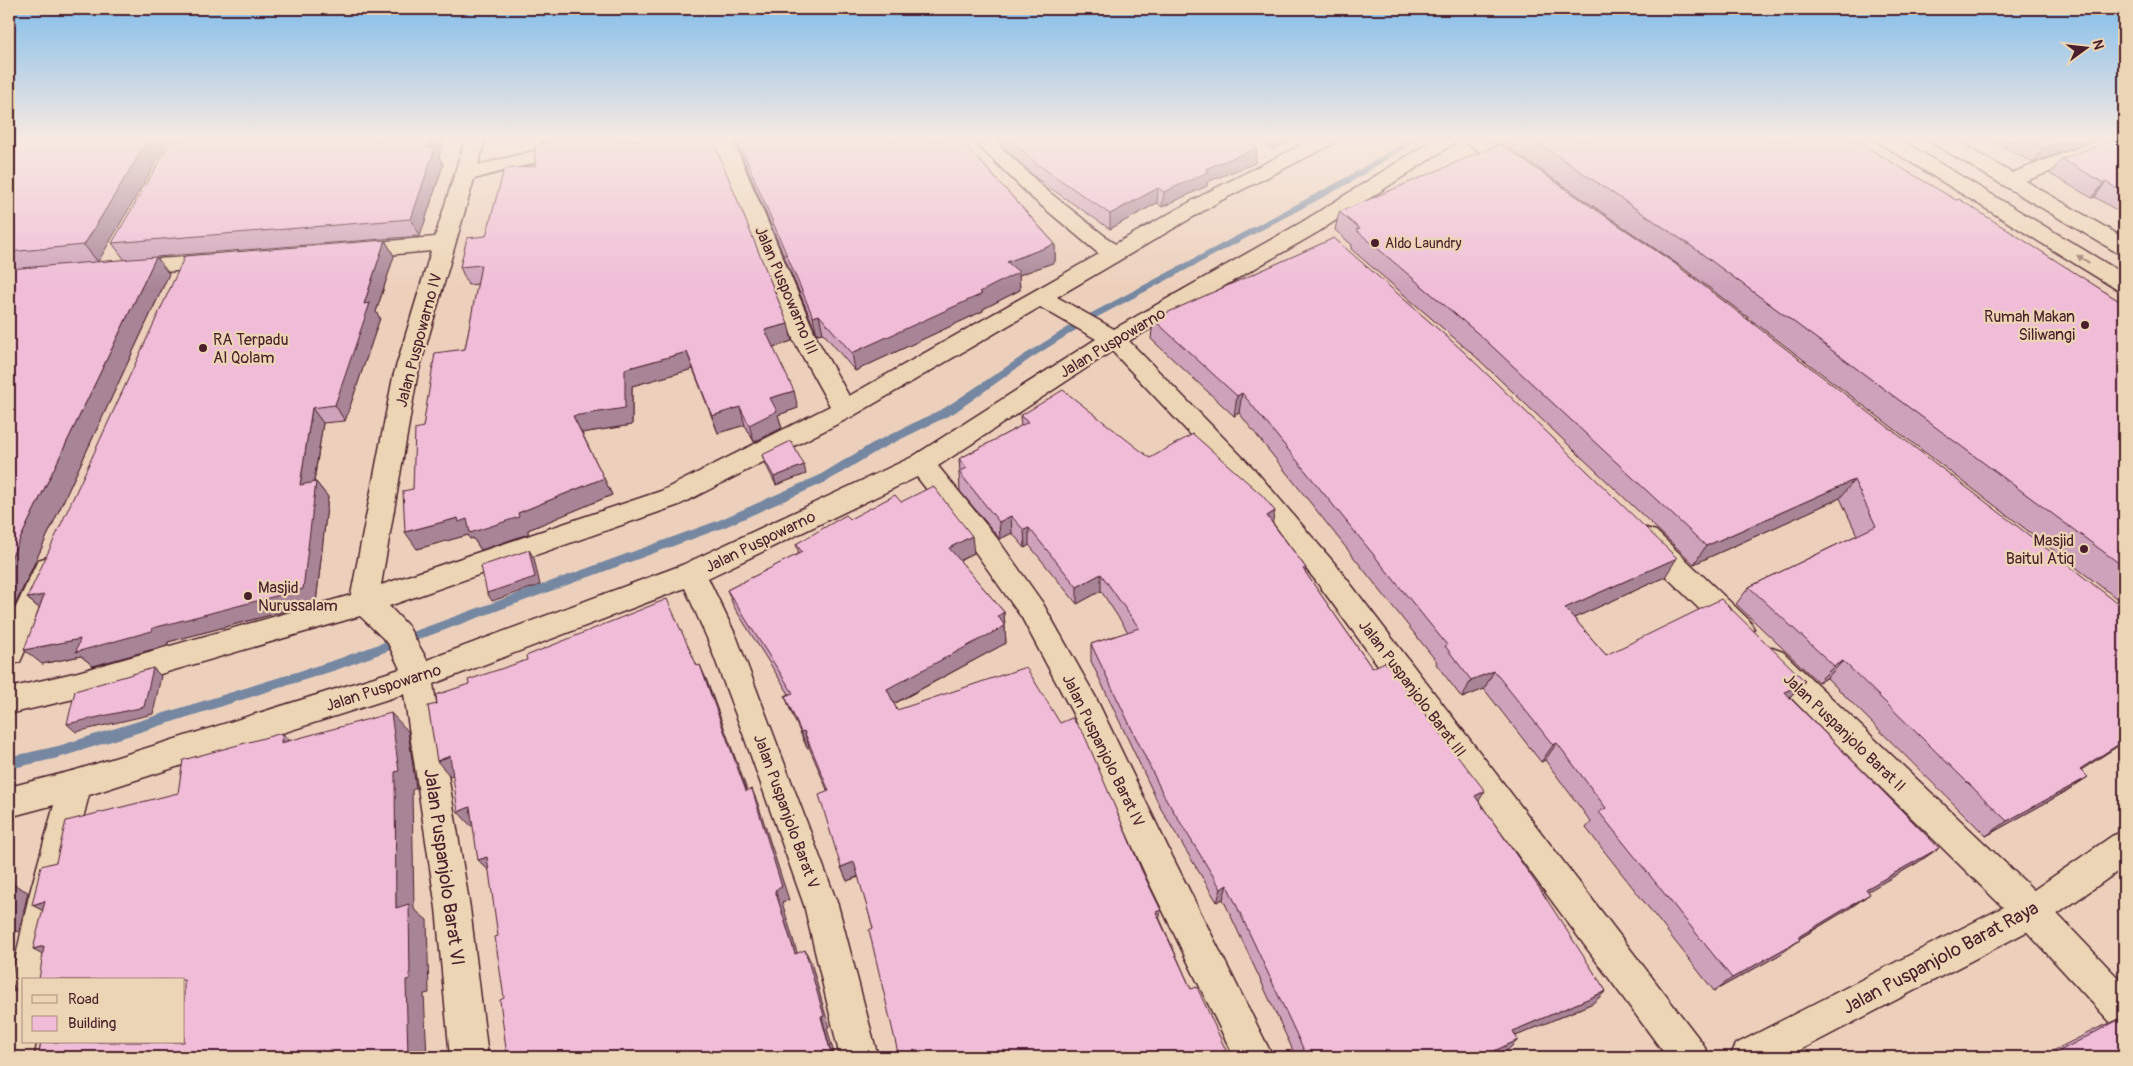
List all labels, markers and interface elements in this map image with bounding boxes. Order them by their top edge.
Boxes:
north arrow [2060,22,2110,72]
text: N [2089,38,2108,52]
street label: Jalan Puspowarno III [750,223,822,358]
place label: Aldo Laundry [1385,235,1462,252]
marker: Aldo Laundry [1369,237,1381,249]
one-way arrow [2076,254,2089,263]
street label: Jalan Puspowarno IV [391,271,446,409]
street label: Jalan Puspowarno [1056,303,1170,382]
place label: Rumah Makan Siliwangi [1984,307,2075,345]
marker: Rumah Makan Siliwangi [2079,319,2091,331]
place label: RA Terpadu Al Qolam [213,330,289,368]
marker: RA Terpadu Al Qolam [197,342,209,354]
street label: Jalan Puspowarno [702,506,819,577]
place label: Masjid Baitul Atiq [2006,531,2075,569]
marker: Masjid Baitul Atiq [2078,543,2090,555]
place label: Masjid Nurussalam [258,578,338,616]
marker: Masjid Nurussalam [242,590,254,602]
street label: Jalan Puspanjolo Barat III [1354,616,1470,761]
street label: Jalan Puspowarno [323,660,444,716]
street label: Jalan Puspanjolo Barat II [1779,669,1910,796]
street label: Jalan Puspanjolo Barat IV [1057,671,1149,830]
street label: Jalan Puspanjolo Barat V [749,731,823,891]
street label: Jalan Puspanjolo Barat VI [418,767,470,967]
street label: Jalan Puspanjolo Barat Raya [1838,896,2043,1020]
legend [22,978,185,1044]
text: Road [68,990,99,1009]
text: Building [68,1014,116,1033]

